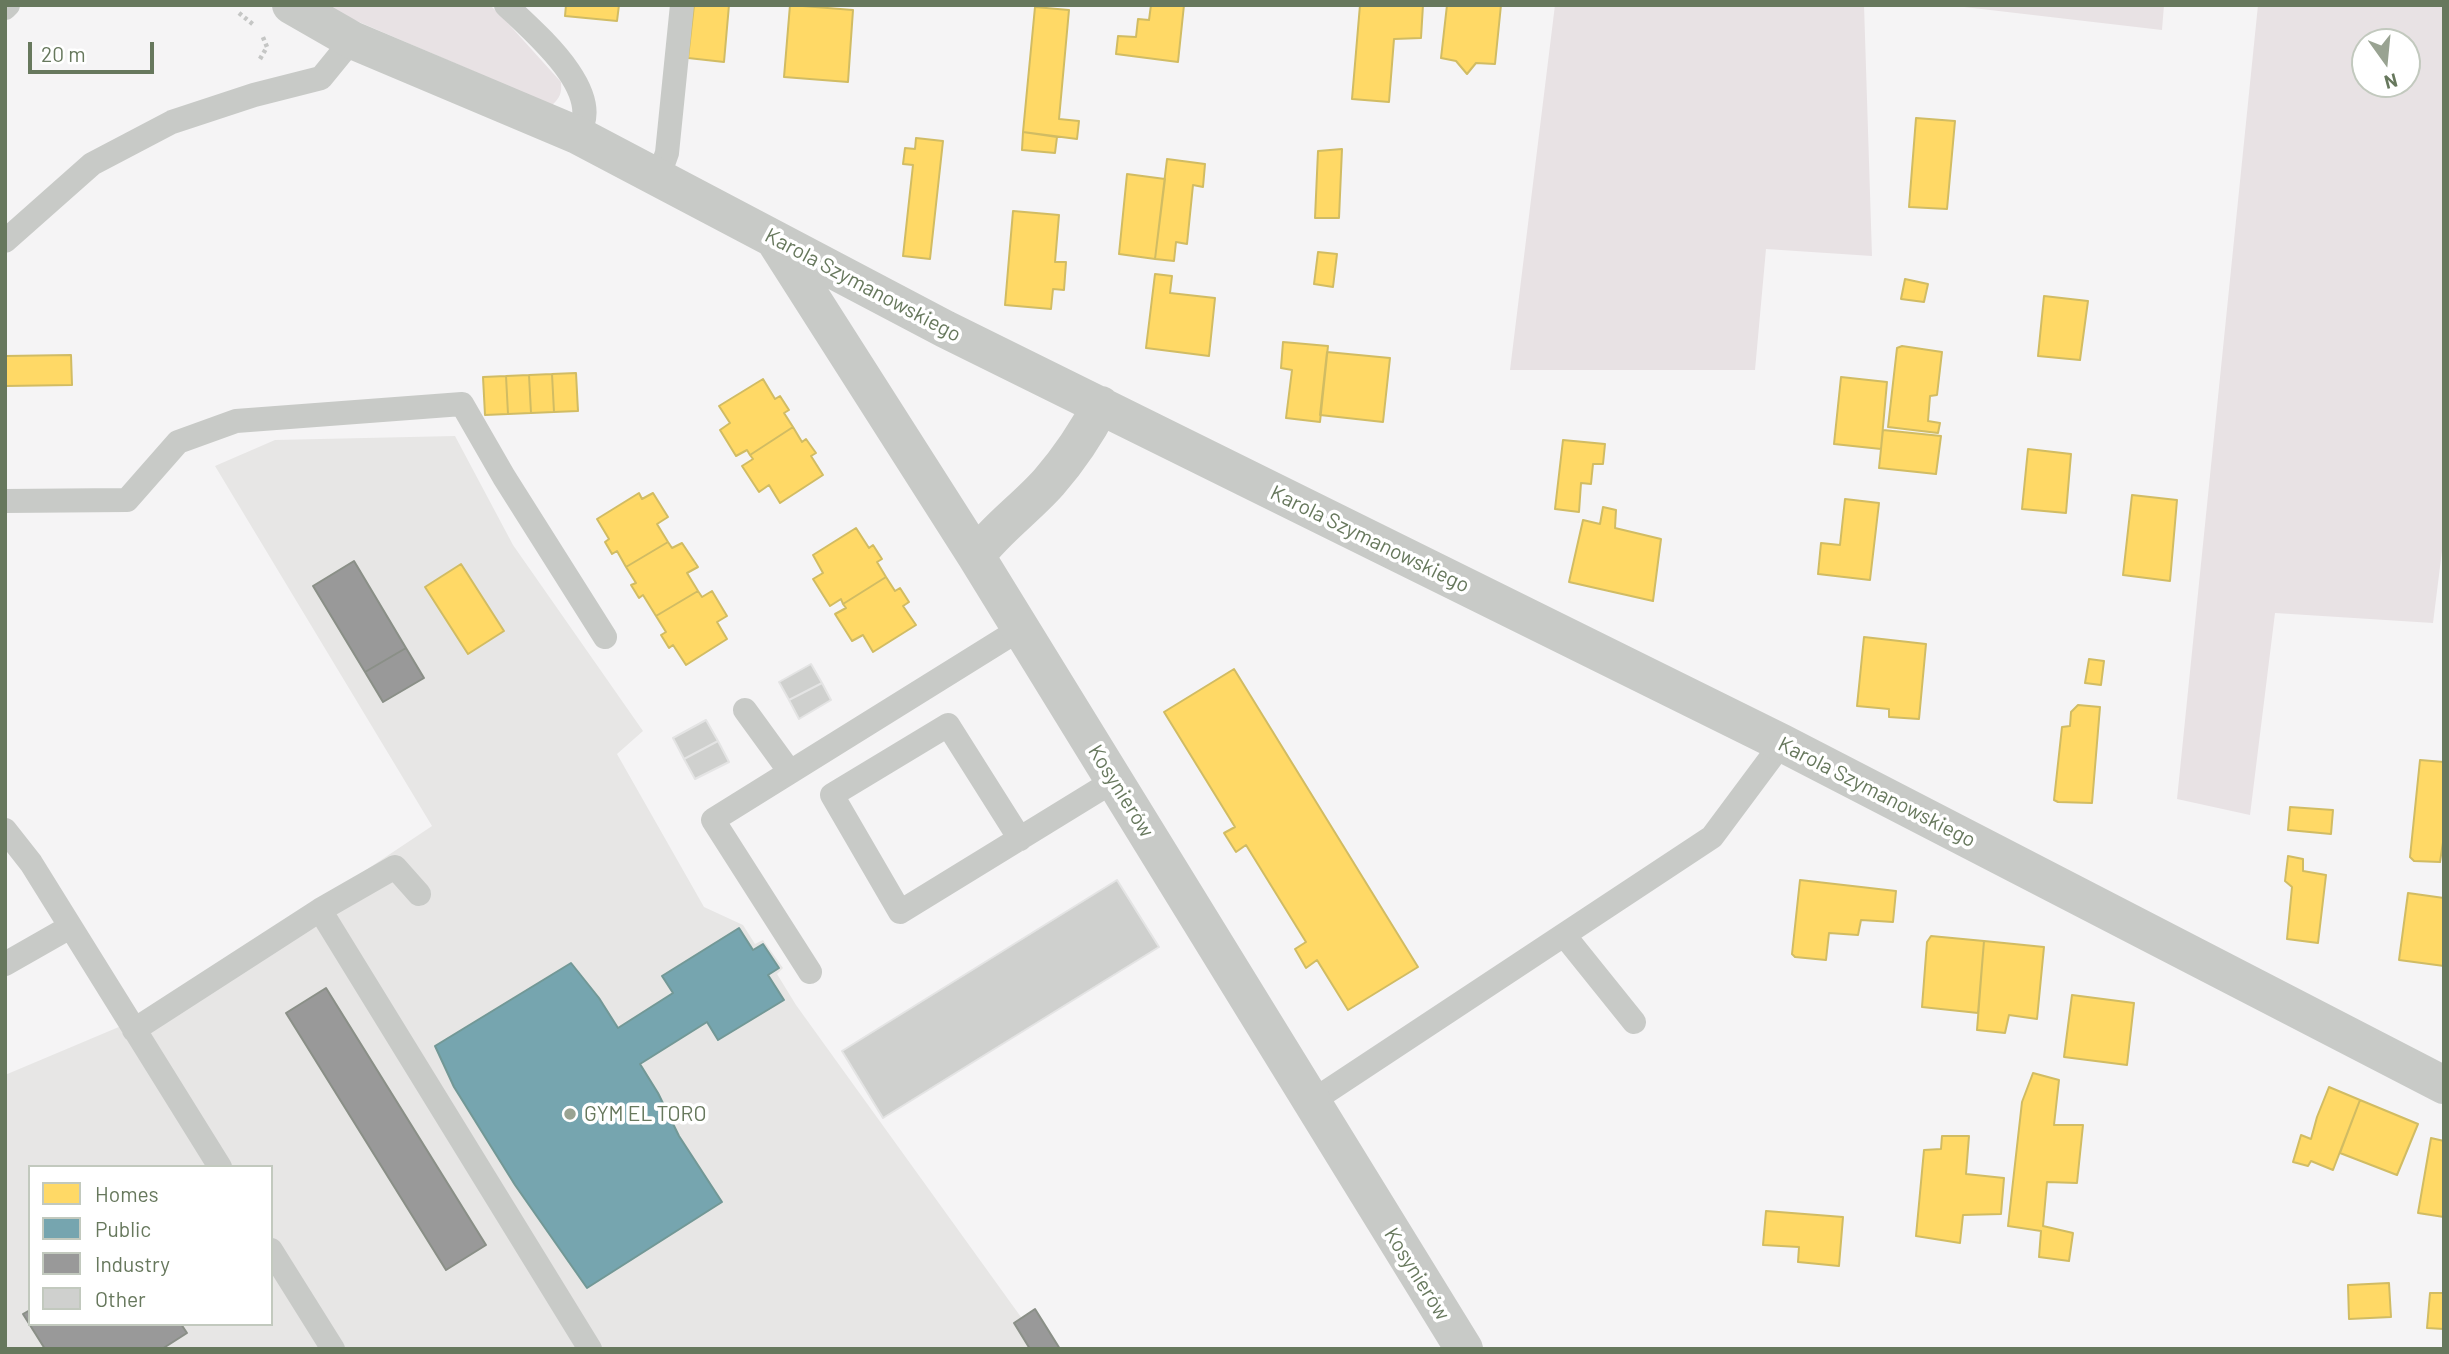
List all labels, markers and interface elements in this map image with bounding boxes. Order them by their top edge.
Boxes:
scale bar [32,28,158,72]
north arrow [2351,28,2421,98]
text: 20 m [41,41,86,66]
text: N [2382,69,2400,95]
street label: Karola Szymanowskiego [761,223,965,347]
street label: Karola Szymanowskiego [1266,480,1474,598]
street label: Karola Szymanowskiego [1774,731,1980,853]
street label: Kosynierów [1083,740,1159,842]
place label: GYM EL TORO [584,1101,707,1127]
marker: GYM EL TORO [562,1106,578,1122]
legend [28,1165,273,1326]
text: Homes [95,1181,159,1206]
text: Public [95,1216,151,1241]
street label: Kosynierów [1379,1223,1455,1325]
text: Industry [95,1251,170,1276]
text: Other [95,1286,146,1311]

